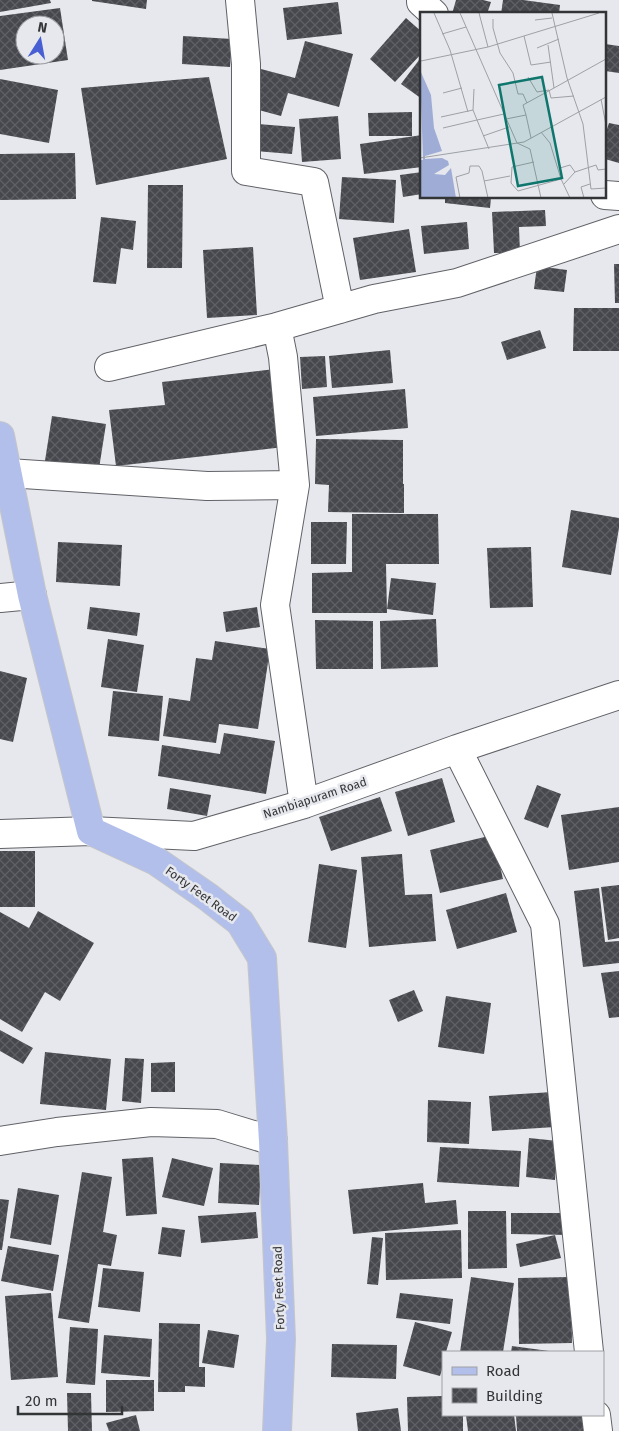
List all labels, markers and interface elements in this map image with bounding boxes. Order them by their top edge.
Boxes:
inset map [420,12,606,199]
north arrow [15,15,65,65]
text: N [36,18,49,37]
street label: Nambiapuram Road [261,775,369,821]
street label: Forty Feet Road [163,864,239,924]
street label: Forty Feet Road [271,1246,287,1330]
legend [442,1351,604,1416]
text: Road [486,1362,521,1380]
scale bar [18,1384,121,1416]
text: Building [486,1387,542,1405]
text: 20 m [25,1392,58,1410]

